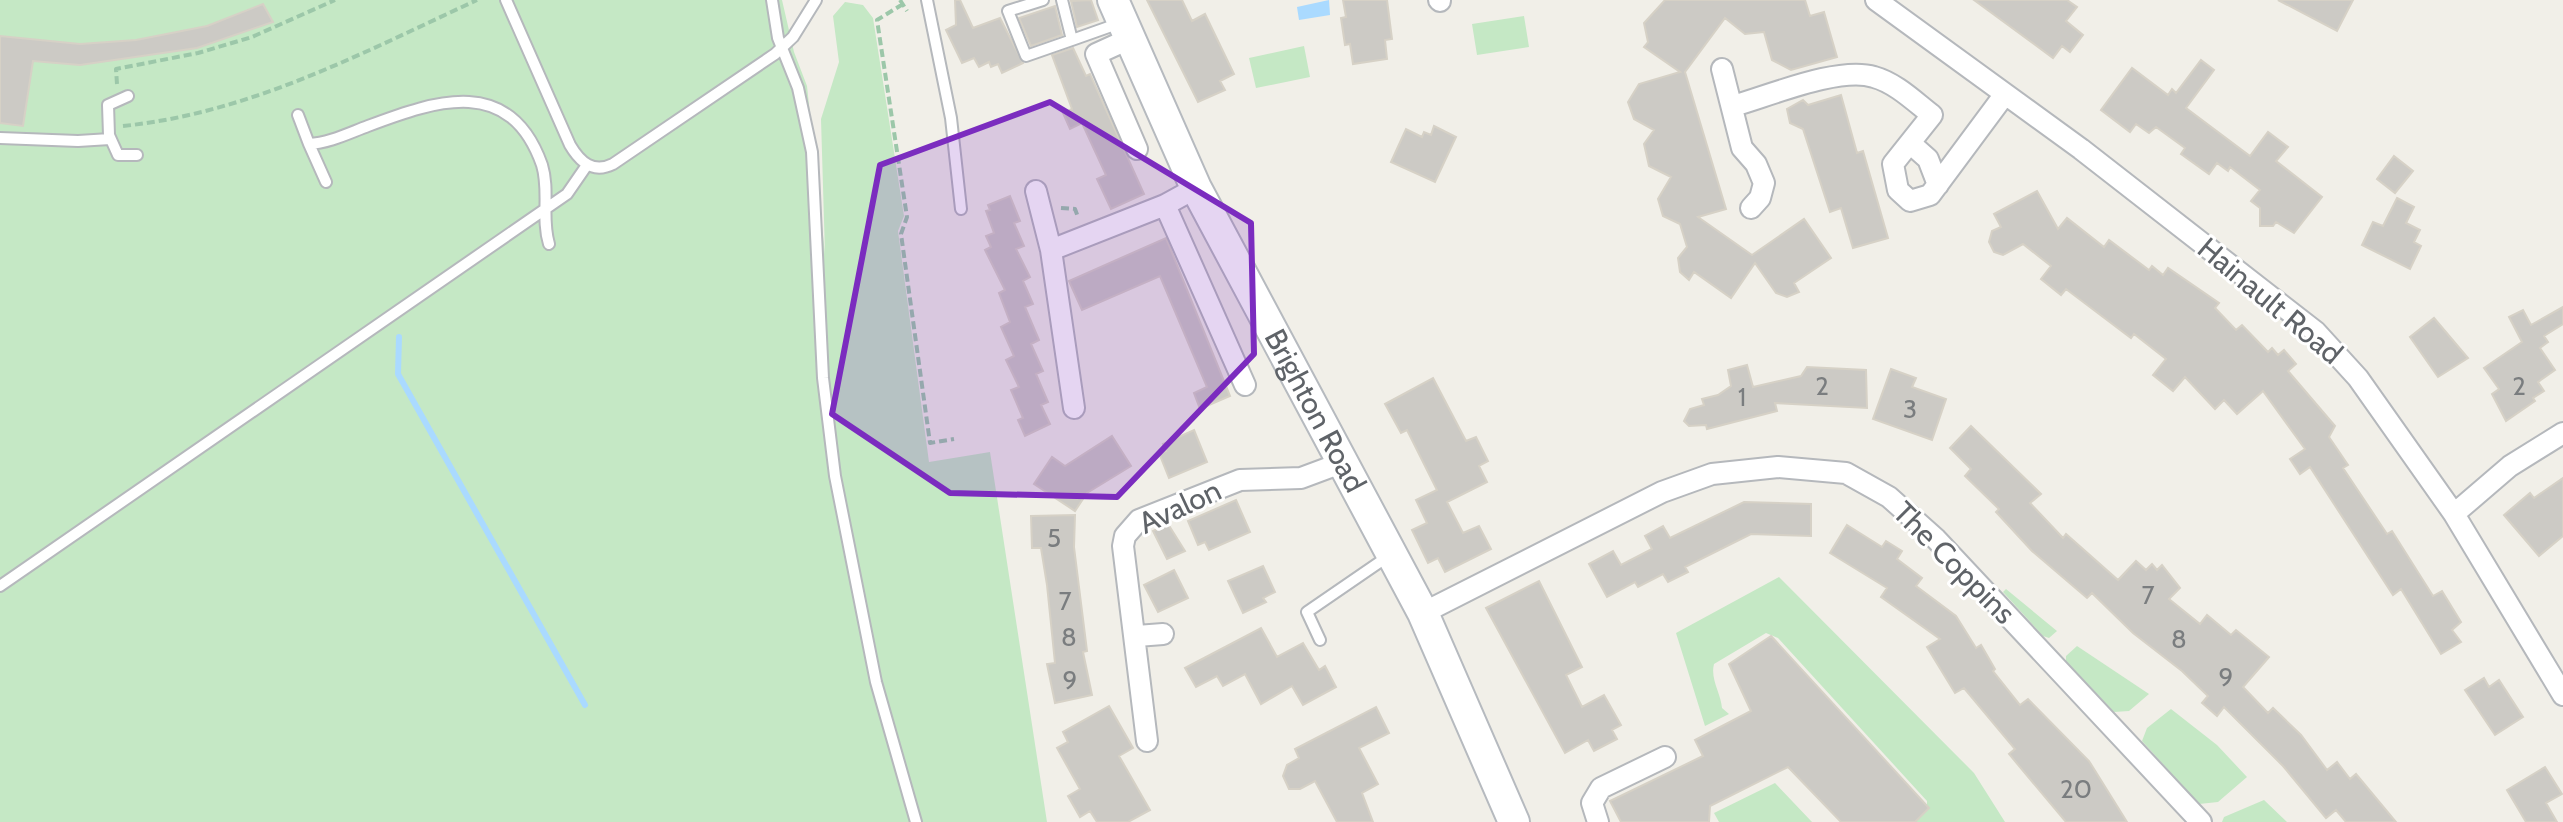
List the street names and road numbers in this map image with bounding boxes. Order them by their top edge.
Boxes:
street label: Hainault Road [2190,229,2350,372]
street label: Brighton Road [1257,322,1374,498]
street label: Avalon [1133,471,1227,542]
street label: The Coppins [1886,494,2023,631]

